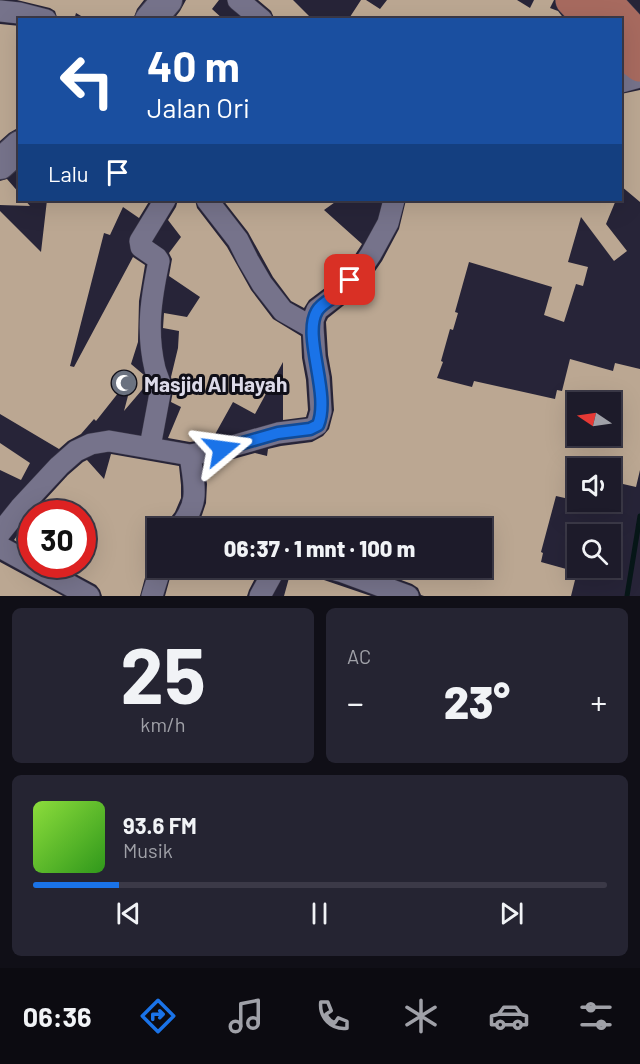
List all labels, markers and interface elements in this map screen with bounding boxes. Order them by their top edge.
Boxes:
text: 40 m [147,40,240,90]
icon: left [48,42,126,120]
text: Jalan Ori [147,91,250,123]
icon: arrive [101,156,134,189]
text: Lalu [48,160,89,186]
pin [324,254,375,305]
icon: arrive [333,263,366,296]
mosque icon: Masjid Al Hayah [109,368,139,398]
place label: Masjid Al Hayah [144,371,287,396]
north arrow [567,392,621,446]
map controls [567,392,621,578]
position arrow [190,417,254,481]
button: sound [567,458,621,512]
speed limit sign: 30 [18,500,96,578]
button: search [567,524,621,578]
text: 06:37 · 1 mnt · 100 m [224,535,415,561]
text: 25 [120,626,206,720]
text: AC [347,644,371,668]
text: 23° [444,674,510,728]
text: − [347,682,364,722]
text: + [590,682,607,722]
text: km/h [140,712,186,736]
text: 93.6 FM [123,812,197,838]
text: Musik [123,838,173,862]
icon: previous [112,897,145,930]
icon: pause [303,897,336,930]
icon: next [495,897,528,930]
icon: directions [137,995,179,1037]
icon: music [225,995,267,1037]
icon: phone [312,995,354,1037]
icon: climate [400,995,442,1037]
icon: car [488,995,530,1037]
icon: filters [575,995,617,1037]
text: 06:36 [23,1000,92,1032]

